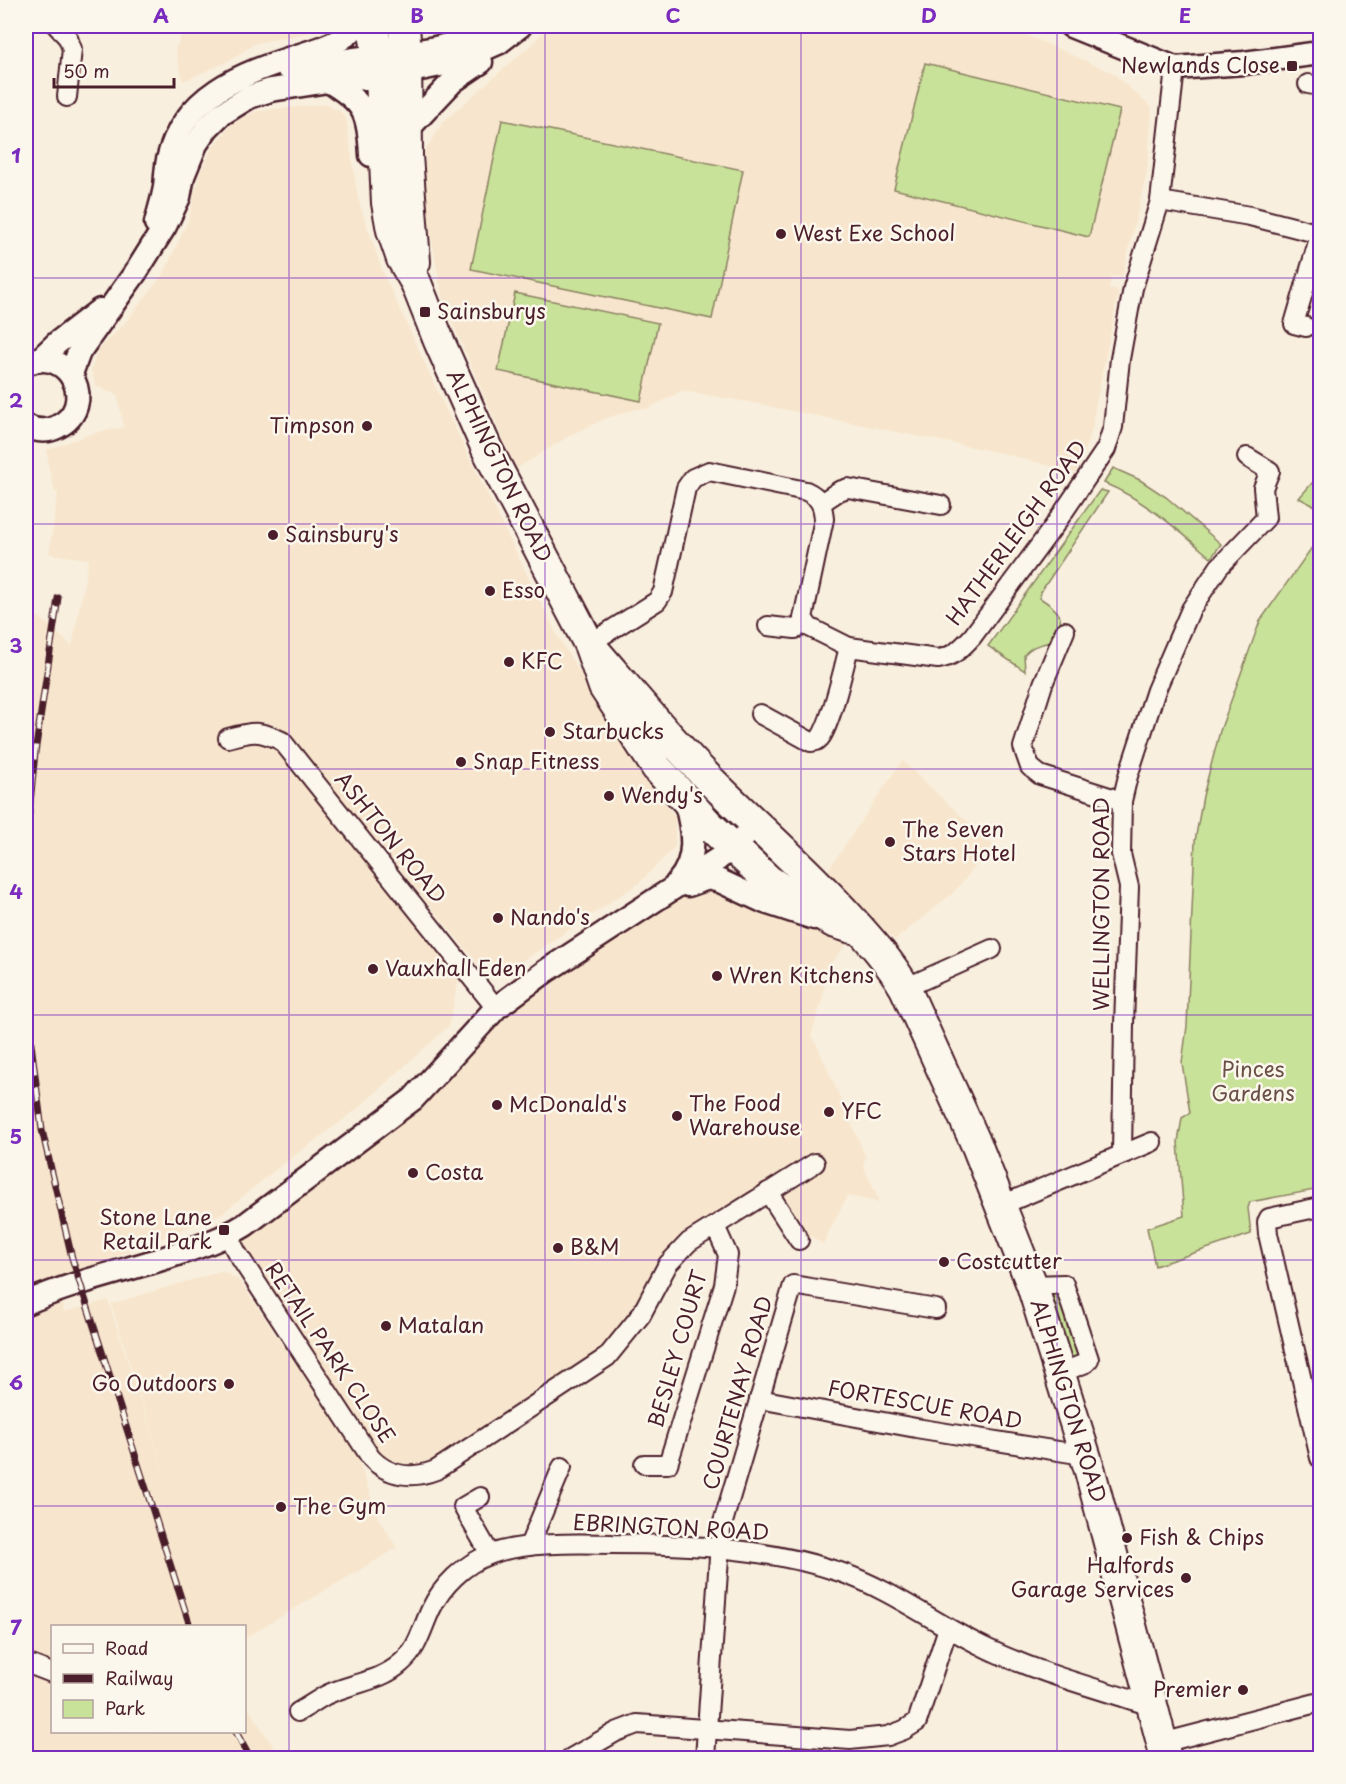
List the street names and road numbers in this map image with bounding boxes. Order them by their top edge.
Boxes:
street label: ALPHINGTON ROAD [440,363,562,567]
street label: HATHERLEIGH ROAD [937,433,1094,631]
street label: ASHTON ROAD [328,764,455,910]
street label: WELLINGTON ROAD [1084,797,1116,1011]
street label: RETAIL PARK CLOSE [259,1255,405,1449]
street label: BESLEY COURT [638,1265,714,1431]
street label: COURTENAY ROAD [693,1291,779,1493]
street label: ALPHINGTON ROAD [1024,1295,1116,1506]
street label: FORTESCUE ROAD [826,1370,1025,1436]
street label: EBRINGTON ROAD [572,1505,770,1547]

